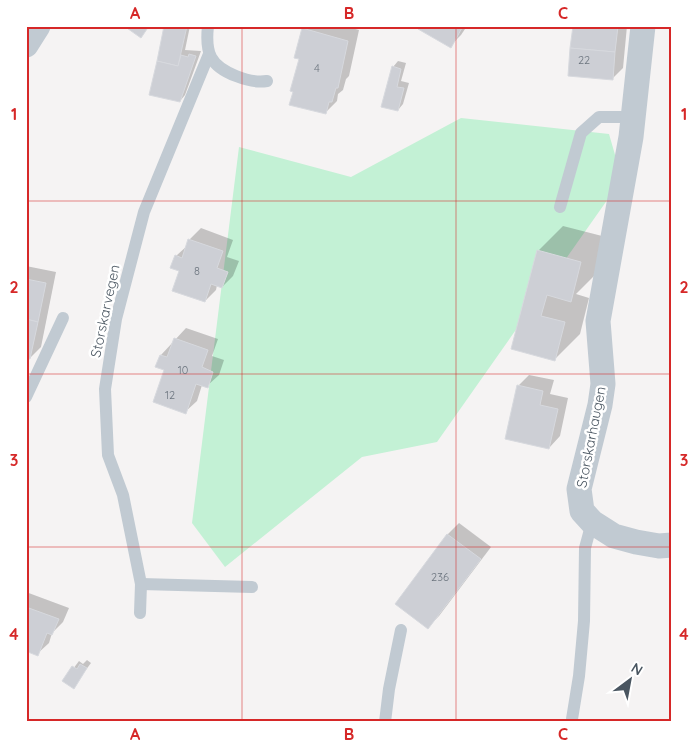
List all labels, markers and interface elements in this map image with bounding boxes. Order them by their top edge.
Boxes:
text: A [130,3,141,23]
text: B [344,3,354,23]
text: C [558,3,568,23]
house number: 22 [578,53,590,67]
house number: 4 [314,61,320,75]
text: 1 [11,104,17,124]
text: 1 [681,104,687,124]
street label: Storskarvegen [86,263,124,359]
house number: 8 [194,264,200,278]
text: 2 [9,277,19,297]
text: 2 [679,277,689,297]
house number: 10 [178,363,188,377]
street label: Storskarhaugen [572,385,610,489]
house number: 12 [165,388,175,402]
text: 3 [10,450,18,470]
text: 3 [680,450,688,470]
house number: 236 [431,570,449,584]
text: 4 [9,624,19,644]
text: 4 [679,624,689,644]
north arrow [606,656,656,706]
text: N [628,659,646,679]
text: A [130,724,141,744]
text: B [344,724,354,744]
text: C [558,724,568,744]

